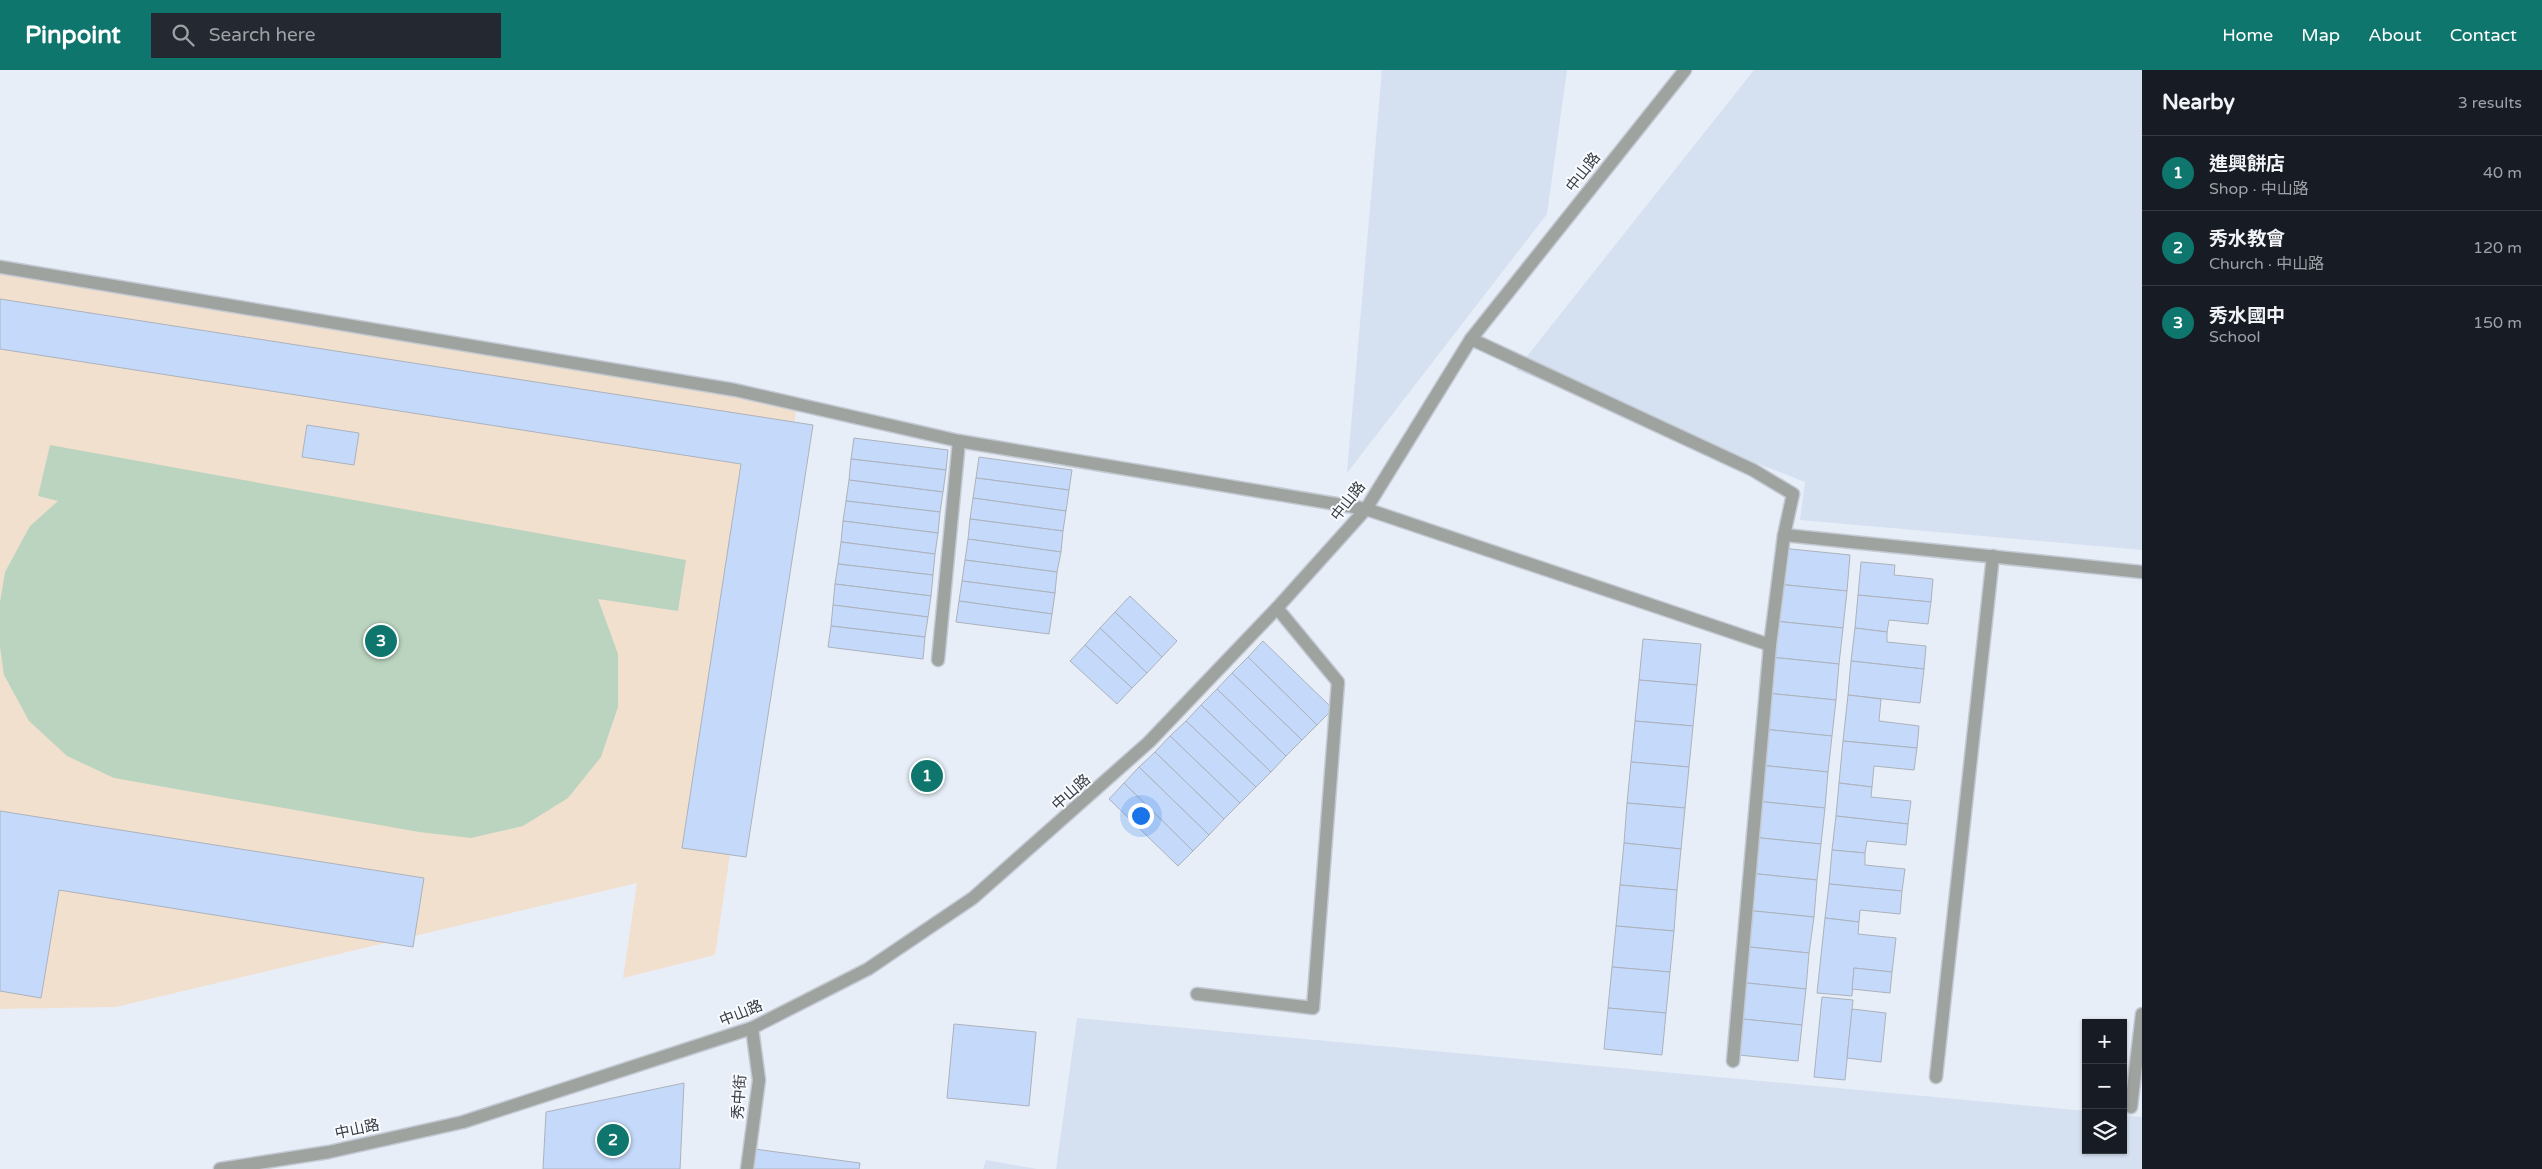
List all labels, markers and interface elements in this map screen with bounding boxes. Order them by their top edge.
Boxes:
search box [151,13,501,58]
text: Pinpoint [25,21,121,50]
icon: search [169,21,197,49]
text: Search here [209,24,316,46]
text: Home [2222,24,2273,46]
text: Map [2301,24,2340,46]
text: About [2368,24,2422,46]
text: Contact [2450,24,2517,46]
text: Nearby [2162,90,2235,115]
text: 3 results [2458,93,2522,113]
street label: 中山路 [1562,149,1604,195]
text: 進興餅店 [2209,153,2285,175]
text: 1 [2173,163,2183,183]
text: 40 m [2483,163,2522,183]
text: Shop · 中山路 [2209,179,2309,199]
text: 秀水教會 [2209,228,2285,250]
text: 2 [2173,238,2183,258]
text: 120 m [2473,238,2522,258]
text: Church · 中山路 [2209,254,2324,274]
text: 秀水國中 [2209,305,2285,327]
text: 3 [2173,313,2183,333]
text: 150 m [2473,313,2522,333]
text: School [2209,327,2261,347]
street label: 中山路 [1327,478,1369,524]
pin: 3 [365,622,397,660]
pin: 1 [911,757,943,795]
street label: 中山路 [1048,770,1094,814]
your location [1128,803,1154,829]
street label: 中山路 [717,996,765,1030]
map controls [2082,1019,2127,1154]
button: + [2082,1019,2127,1064]
button: − [2082,1064,2127,1109]
street label: 秀中街 [728,1074,750,1120]
button: layers [2082,1109,2127,1154]
street label: 中山路 [333,1116,381,1142]
pin: 2 [597,1121,629,1159]

